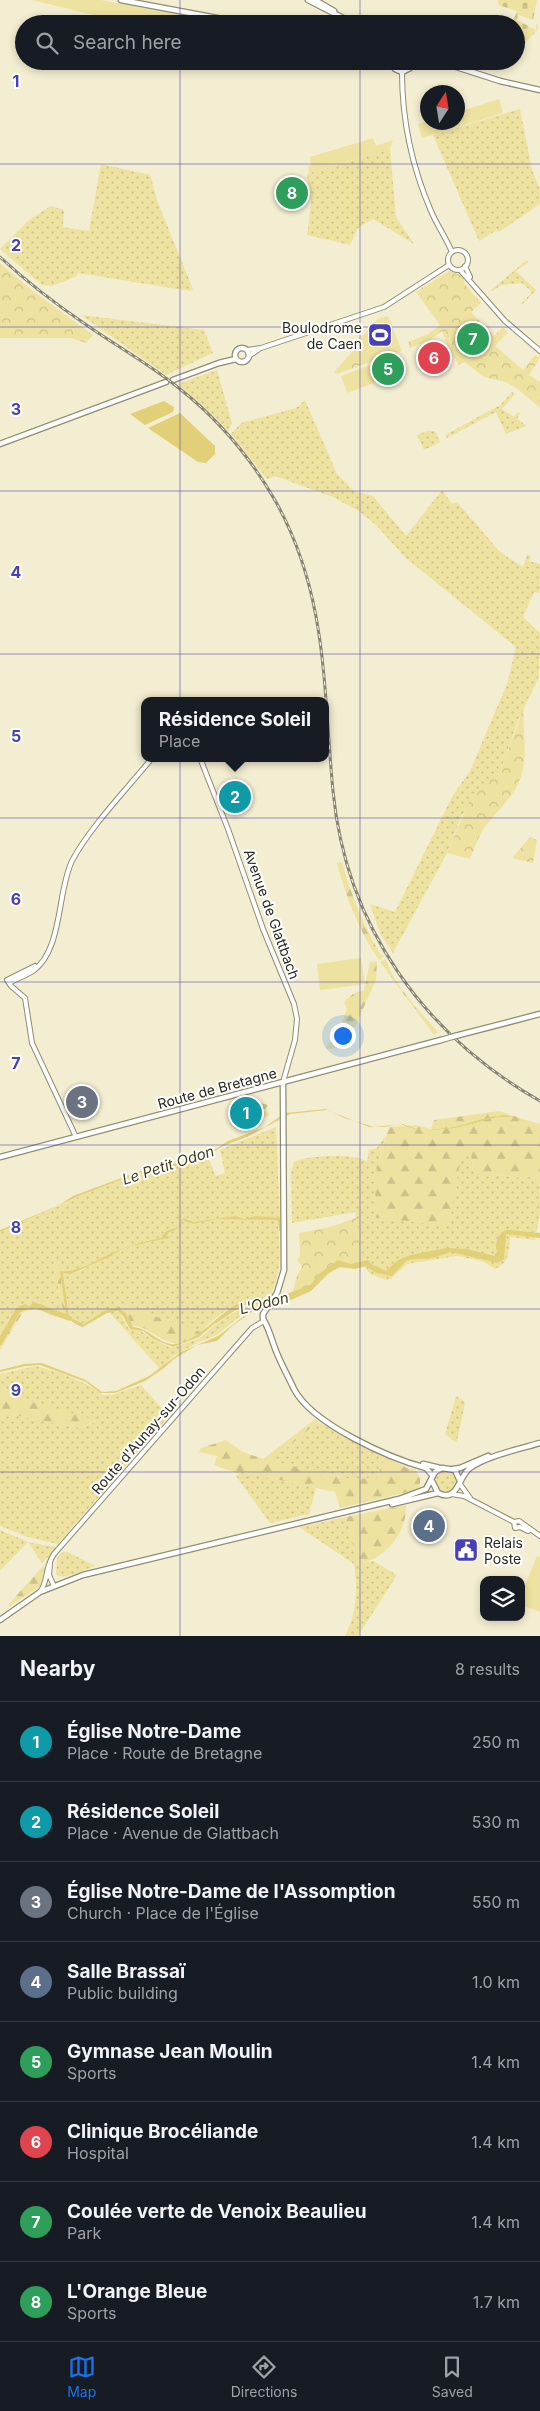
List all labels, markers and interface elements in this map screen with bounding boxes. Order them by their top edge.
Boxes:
search box [15,15,525,70]
icon: search [33,29,61,57]
text: Search here [73,31,182,54]
text: 1 [13,71,19,91]
north arrow [420,85,465,130]
pin: 8 [276,174,308,212]
text: 2 [11,235,21,255]
place label: Boulodrome de Caen [282,319,362,352]
pin: 7 [457,320,489,358]
sports icon: Boulodrome de Caen [367,322,393,348]
pin: 6 [418,339,450,377]
pin: 5 [372,350,404,388]
text: 3 [11,399,21,419]
text: 4 [11,562,22,582]
popup [141,697,329,762]
text: Résidence Soleil [159,708,311,731]
text: 5 [11,726,21,746]
text: Place [159,731,200,751]
pin: 2 [219,778,251,816]
street label: Avenue de Glattbach [241,847,303,981]
text: 6 [11,889,21,909]
your location [330,1023,356,1049]
text: 7 [11,1053,21,1073]
street label: Route de Bretagne [156,1064,278,1112]
pin: 3 [66,1083,98,1121]
pin: 1 [230,1094,262,1132]
water label: Le Petit Odon [120,1141,217,1189]
text: 8 [11,1217,21,1237]
water label: L'Odon [237,1288,291,1318]
street label: Route d'Aunay-sur-Odon [88,1363,208,1497]
text: 9 [11,1380,21,1400]
pin: 4 [413,1507,445,1545]
place label: Relais Poste [484,1534,523,1567]
public building icon: Relais Poste [453,1537,479,1563]
map controls [480,1576,525,1621]
button: layers [480,1576,525,1621]
text: Nearby [20,1656,95,1681]
text: 8 results [455,1659,520,1679]
text: Église Notre-Dame [67,1720,241,1743]
text: 1 [33,1732,39,1752]
text: 250 m [472,1732,520,1752]
text: Place · Route de Bretagne [67,1743,262,1763]
text: Résidence Soleil [67,1800,219,1823]
text: 2 [31,1812,41,1832]
text: 530 m [472,1812,520,1832]
text: Place · Avenue de Glattbach [67,1823,279,1843]
text: Église Notre-Dame de l'Assomption [67,1880,395,1903]
text: 3 [31,1892,41,1912]
text: 550 m [472,1892,520,1912]
text: Church · Place de l'Église [67,1903,259,1923]
text: Salle Brassaï [67,1960,185,1983]
text: 4 [31,1972,41,1992]
text: 1.0 km [472,1972,520,1992]
text: Public building [67,1983,178,2003]
text: Gymnase Jean Moulin [67,2040,273,2063]
text: 5 [31,2052,41,2072]
text: 1.4 km [471,2052,520,2072]
text: Sports [67,2063,116,2083]
text: Clinique Brocéliande [67,2120,258,2143]
text: 6 [31,2132,41,2152]
text: 1.4 km [471,2132,520,2152]
text: Hospital [67,2143,129,2163]
text: Coulée verte de Venoix Beaulieu [67,2200,367,2223]
text: 7 [31,2212,41,2232]
text: 1.4 km [471,2212,520,2232]
text: Park [67,2223,101,2243]
text: L'Orange Bleue [67,2280,207,2303]
text: 8 [31,2292,41,2312]
text: 1.7 km [473,2292,520,2312]
text: Sports [67,2303,116,2323]
tab: Map [67,2353,96,2400]
tab: Directions [231,2353,297,2400]
tab: Saved [432,2353,473,2400]

